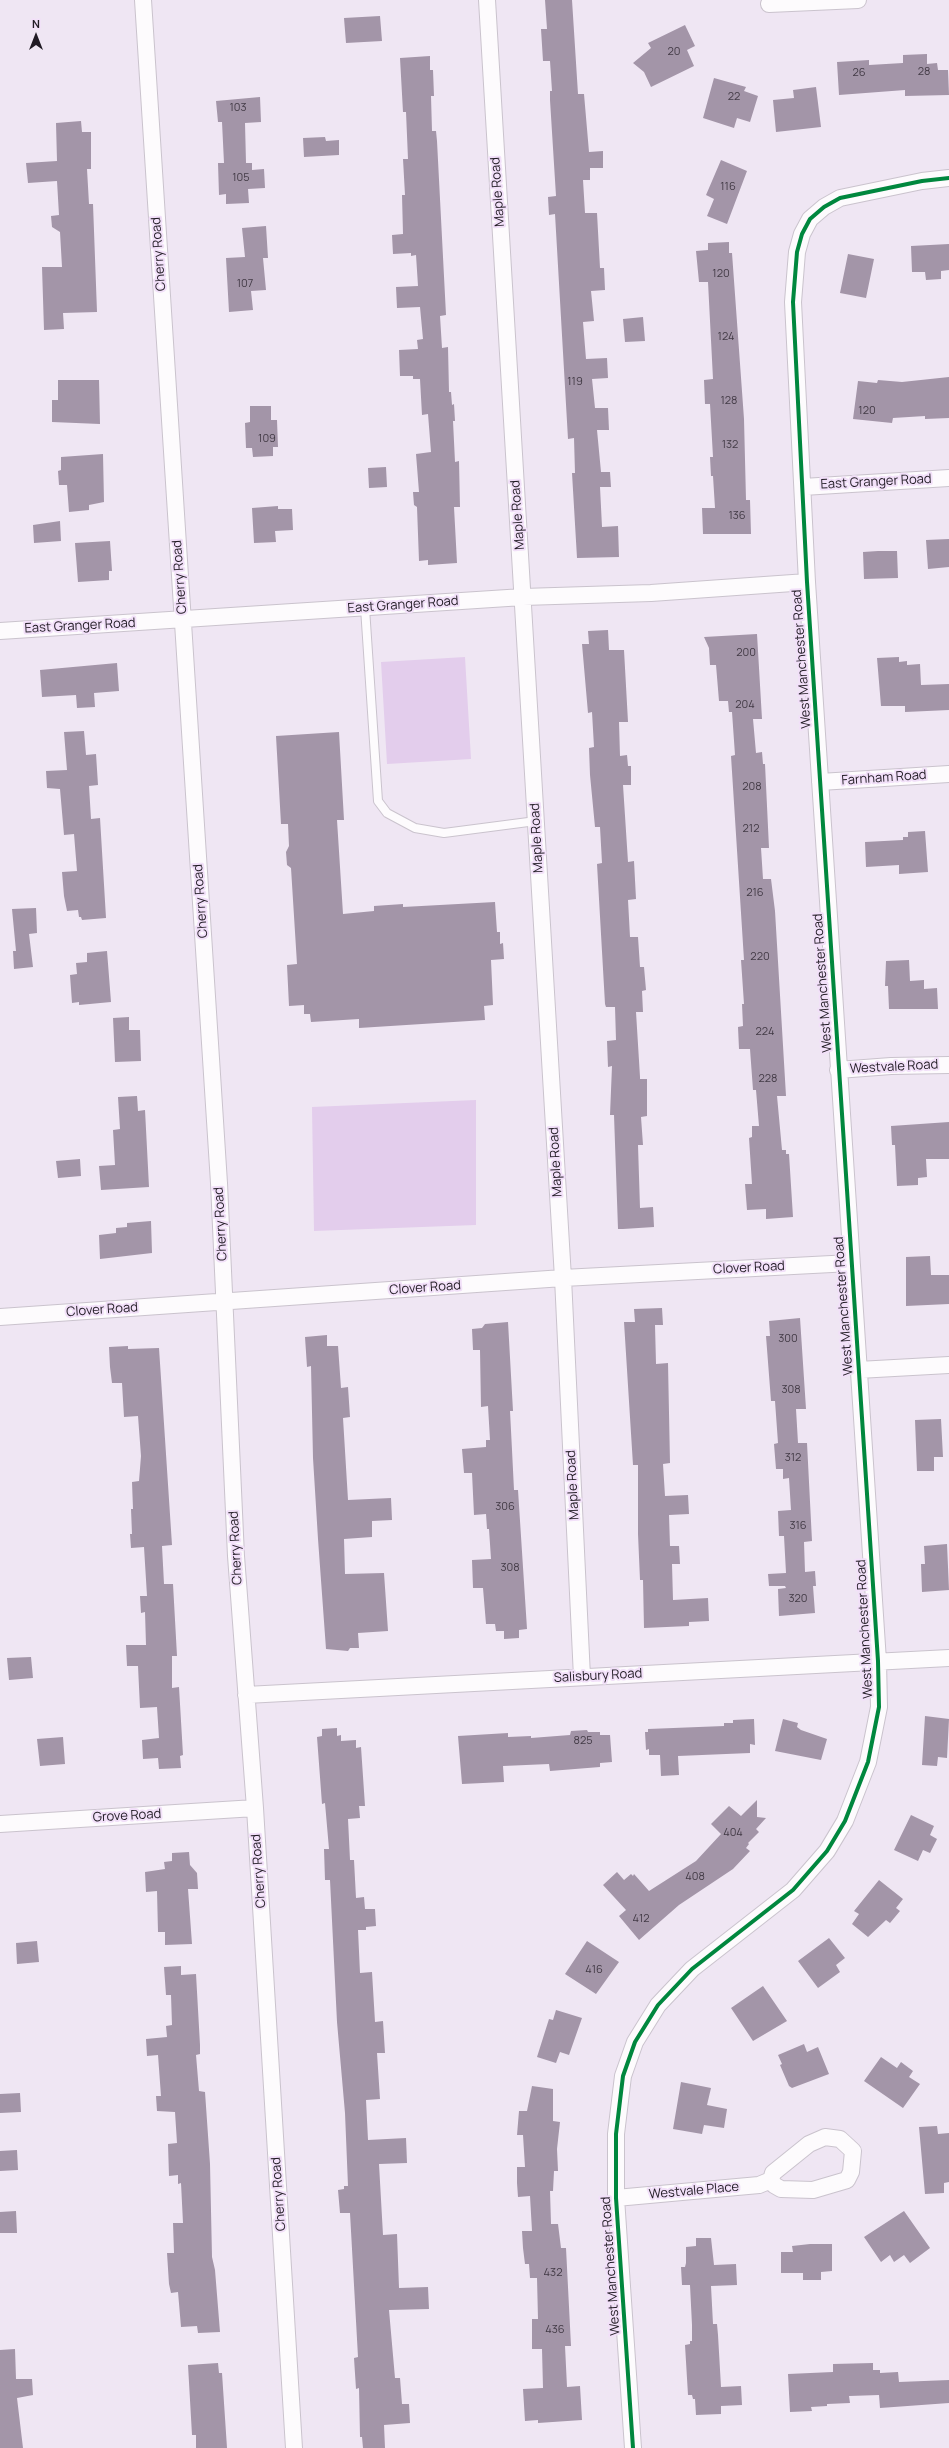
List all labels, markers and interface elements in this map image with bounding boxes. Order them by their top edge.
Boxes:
north arrow [16,16,56,56]
text: N [32,16,40,31]
house number: 20 [668,45,680,59]
house number: 28 [918,65,930,79]
house number: 26 [852,66,866,80]
house number: 22 [728,90,740,104]
house number: 103 [229,101,247,115]
street label: Maple Road [488,157,508,227]
house number: 105 [232,171,250,185]
house number: 116 [720,180,736,194]
street label: Cherry Road [149,216,169,292]
house number: 120 [712,267,730,281]
house number: 107 [237,277,253,291]
house number: 124 [718,330,734,344]
house number: 119 [567,375,583,389]
house number: 128 [721,394,737,408]
house number: 120 [858,404,876,418]
house number: 109 [258,432,276,446]
house number: 132 [722,438,738,452]
street label: East Granger Road [820,471,932,493]
street label: Maple Road [508,480,528,550]
house number: 136 [728,509,746,523]
street label: Cherry Road [170,539,190,615]
street label: West Manchester Road [789,589,815,729]
street label: East Granger Road [347,593,459,617]
street label: East Granger Road [24,615,136,637]
house number: 200 [736,646,756,660]
house number: 204 [735,698,755,712]
street label: Farnham Road [841,767,927,789]
house number: 208 [742,780,762,794]
street label: Maple Road [527,803,547,873]
house number: 212 [743,822,759,836]
street label: Cherry Road [191,863,211,939]
house number: 216 [746,886,764,900]
street label: West Manchester Road [810,913,836,1053]
house number: 220 [750,950,770,964]
house number: 224 [756,1025,774,1039]
street label: Westvale Road [849,1057,939,1077]
house number: 228 [759,1072,777,1086]
street label: Maple Road [546,1127,566,1197]
street label: Cherry Road [211,1187,231,1261]
street label: West Manchester Road [831,1236,857,1376]
street label: Clover Road [713,1258,785,1278]
street label: Clover Road [389,1278,461,1298]
street label: Clover Road [66,1300,138,1320]
house number: 300 [778,1332,798,1346]
house number: 308 [781,1383,801,1397]
street label: Maple Road [563,1450,583,1520]
house number: 312 [785,1451,801,1465]
house number: 306 [495,1500,515,1514]
street label: Cherry Road [226,1511,246,1585]
house number: 316 [789,1519,807,1533]
street label: West Manchester Road [854,1559,876,1699]
house number: 308 [500,1561,520,1575]
house number: 320 [788,1592,808,1606]
street label: Salisbury Road [553,1666,643,1686]
house number: 825 [573,1734,593,1748]
street label: Grove Road [92,1806,162,1826]
house number: 404 [723,1826,743,1840]
street label: Cherry Road [249,1833,269,1909]
house number: 408 [685,1870,705,1884]
house number: 412 [632,1912,650,1926]
house number: 416 [585,1963,603,1977]
street label: Cherry Road [269,2156,289,2232]
street label: Westvale Place [648,2179,740,2203]
street label: West Manchester Road [598,2196,624,2336]
house number: 432 [544,2266,562,2280]
house number: 436 [545,2323,565,2337]

